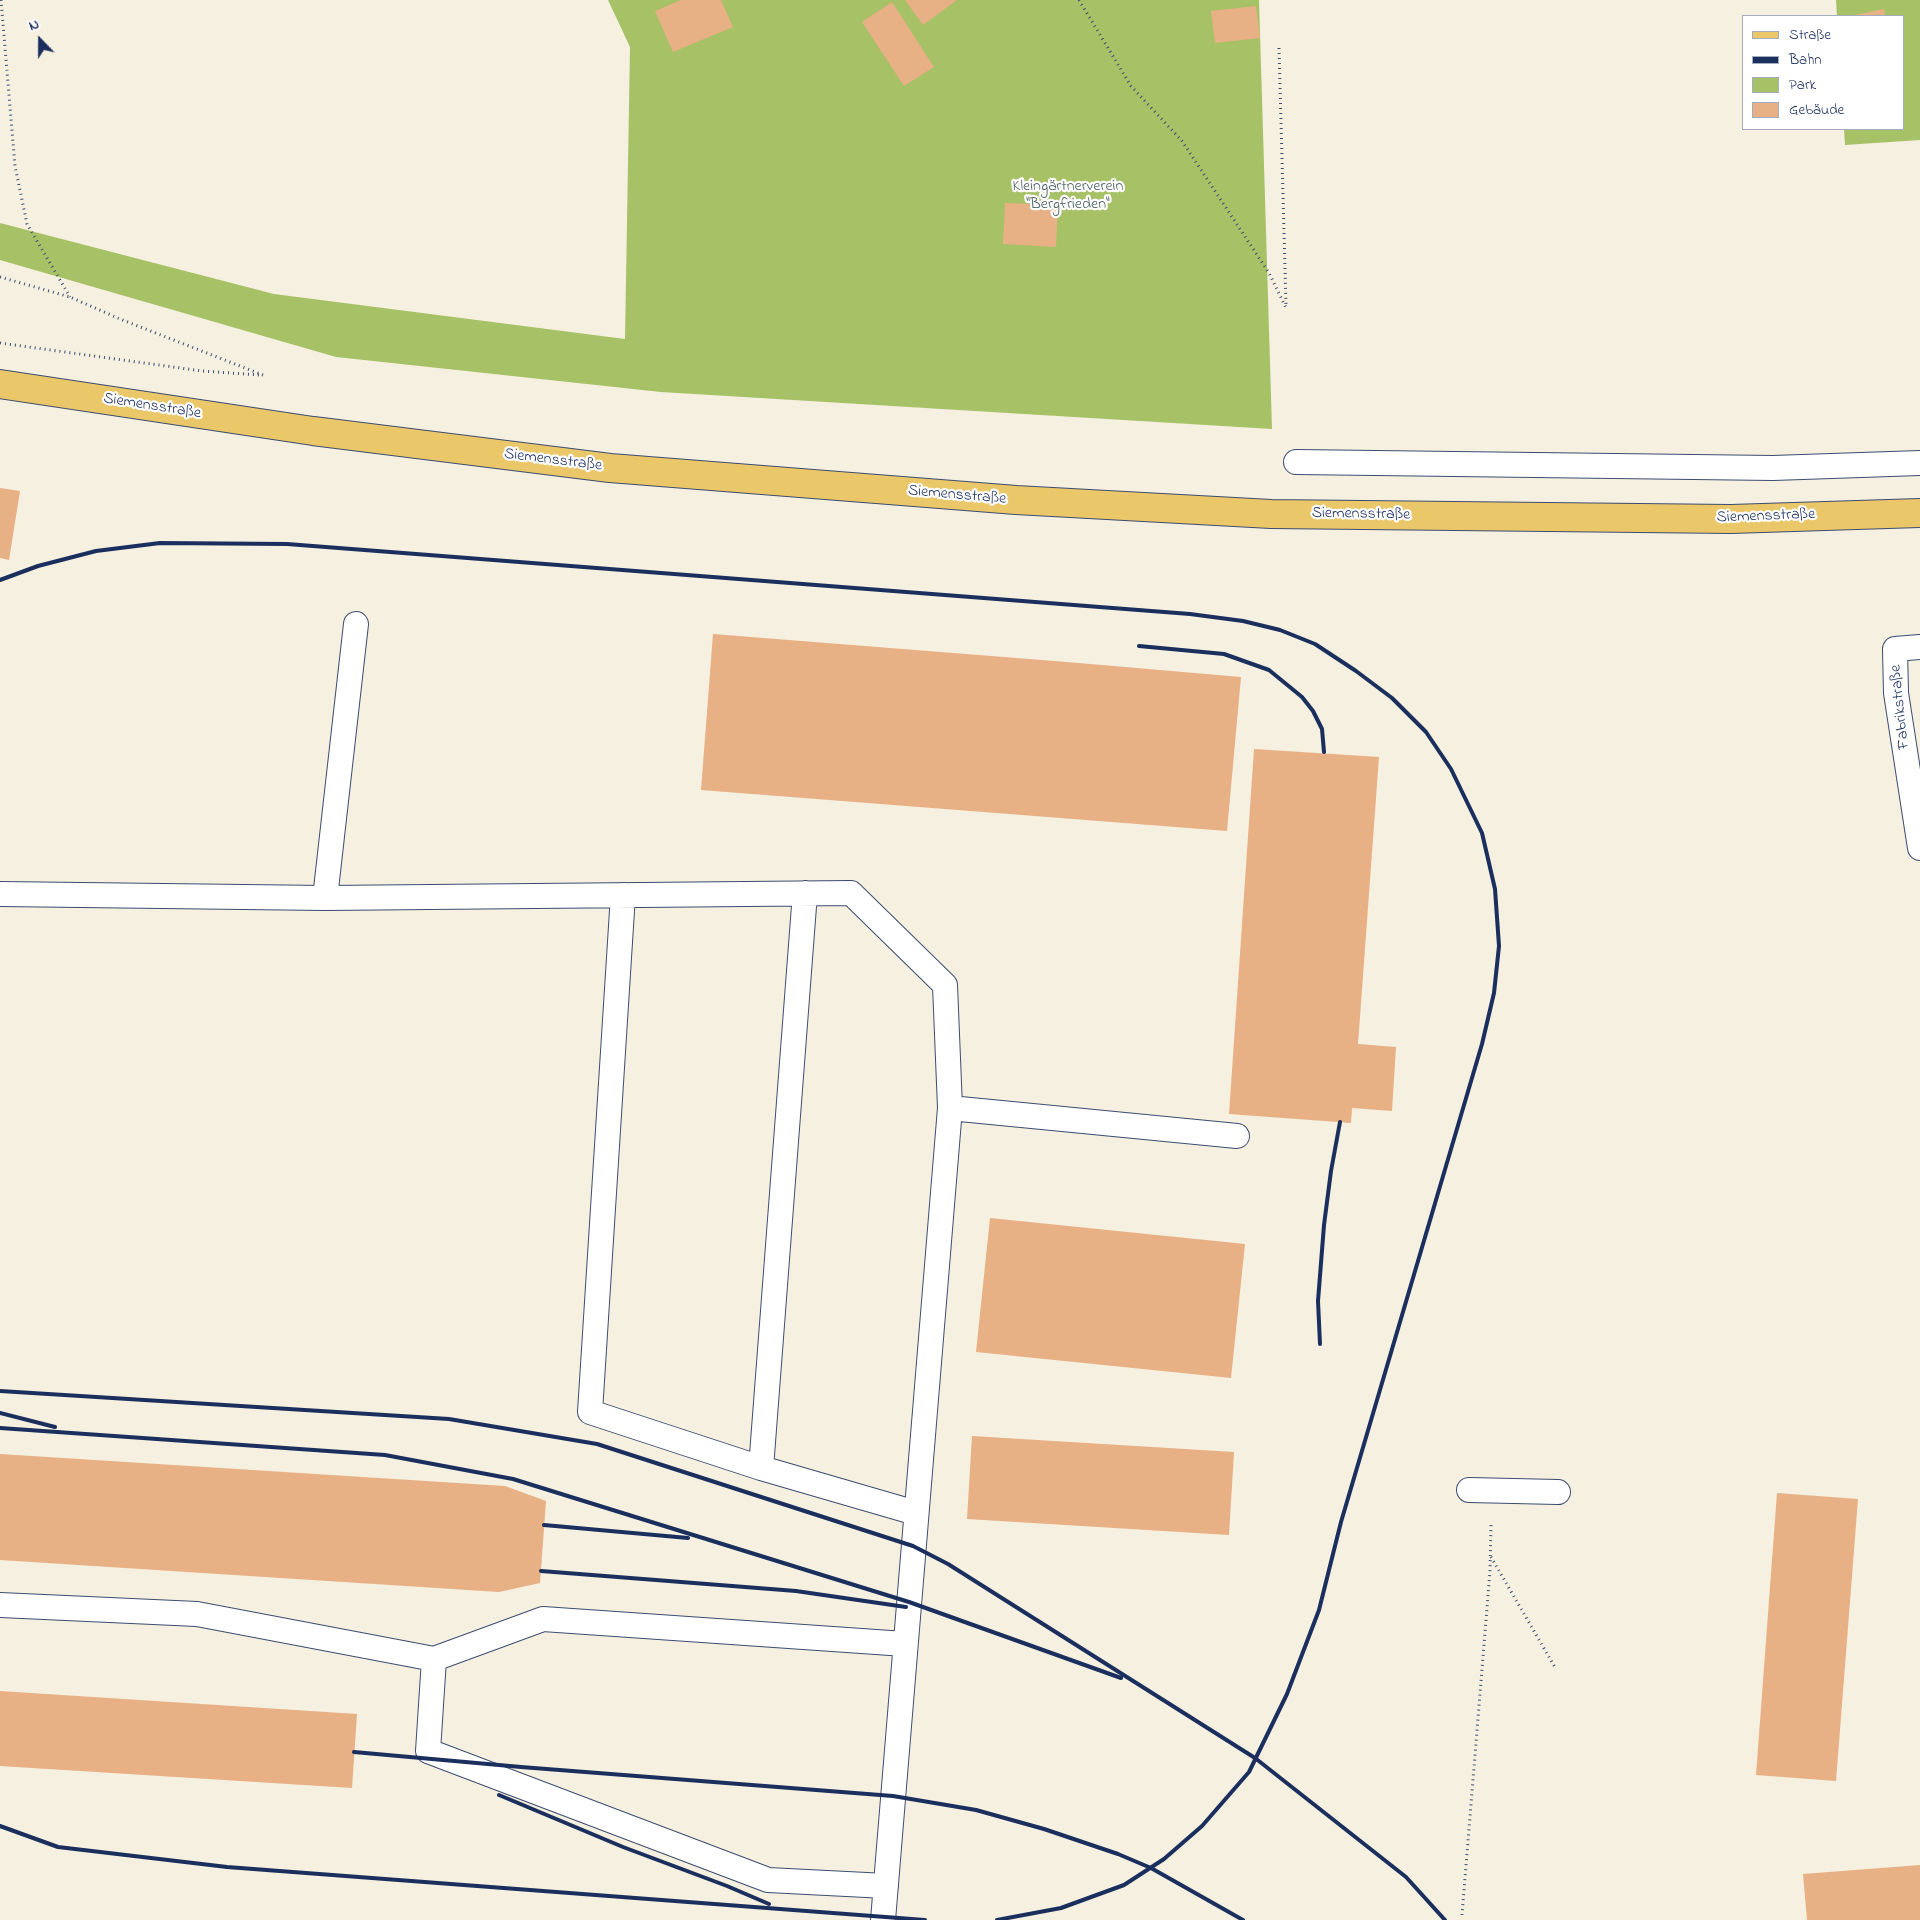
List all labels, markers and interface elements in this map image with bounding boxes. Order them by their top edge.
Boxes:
text: N [26,14,43,37]
north arrow [15,15,65,65]
legend [1742,15,1905,130]
text: Straße [1789,24,1831,46]
text: Bahn [1789,49,1822,71]
text: Park [1789,74,1816,96]
text: Gebäude [1789,99,1844,121]
park label: Kleingärtnerverein "Bergfrieden" [1013,177,1123,215]
street label: Siemensstraße [102,390,202,424]
street label: Siemensstraße [503,445,603,477]
street label: Siemensstraße [907,482,1007,510]
street label: Siemensstraße [1312,505,1410,525]
street label: Siemensstraße [1716,506,1816,528]
street label: Fabrikstraße [1887,664,1915,750]

